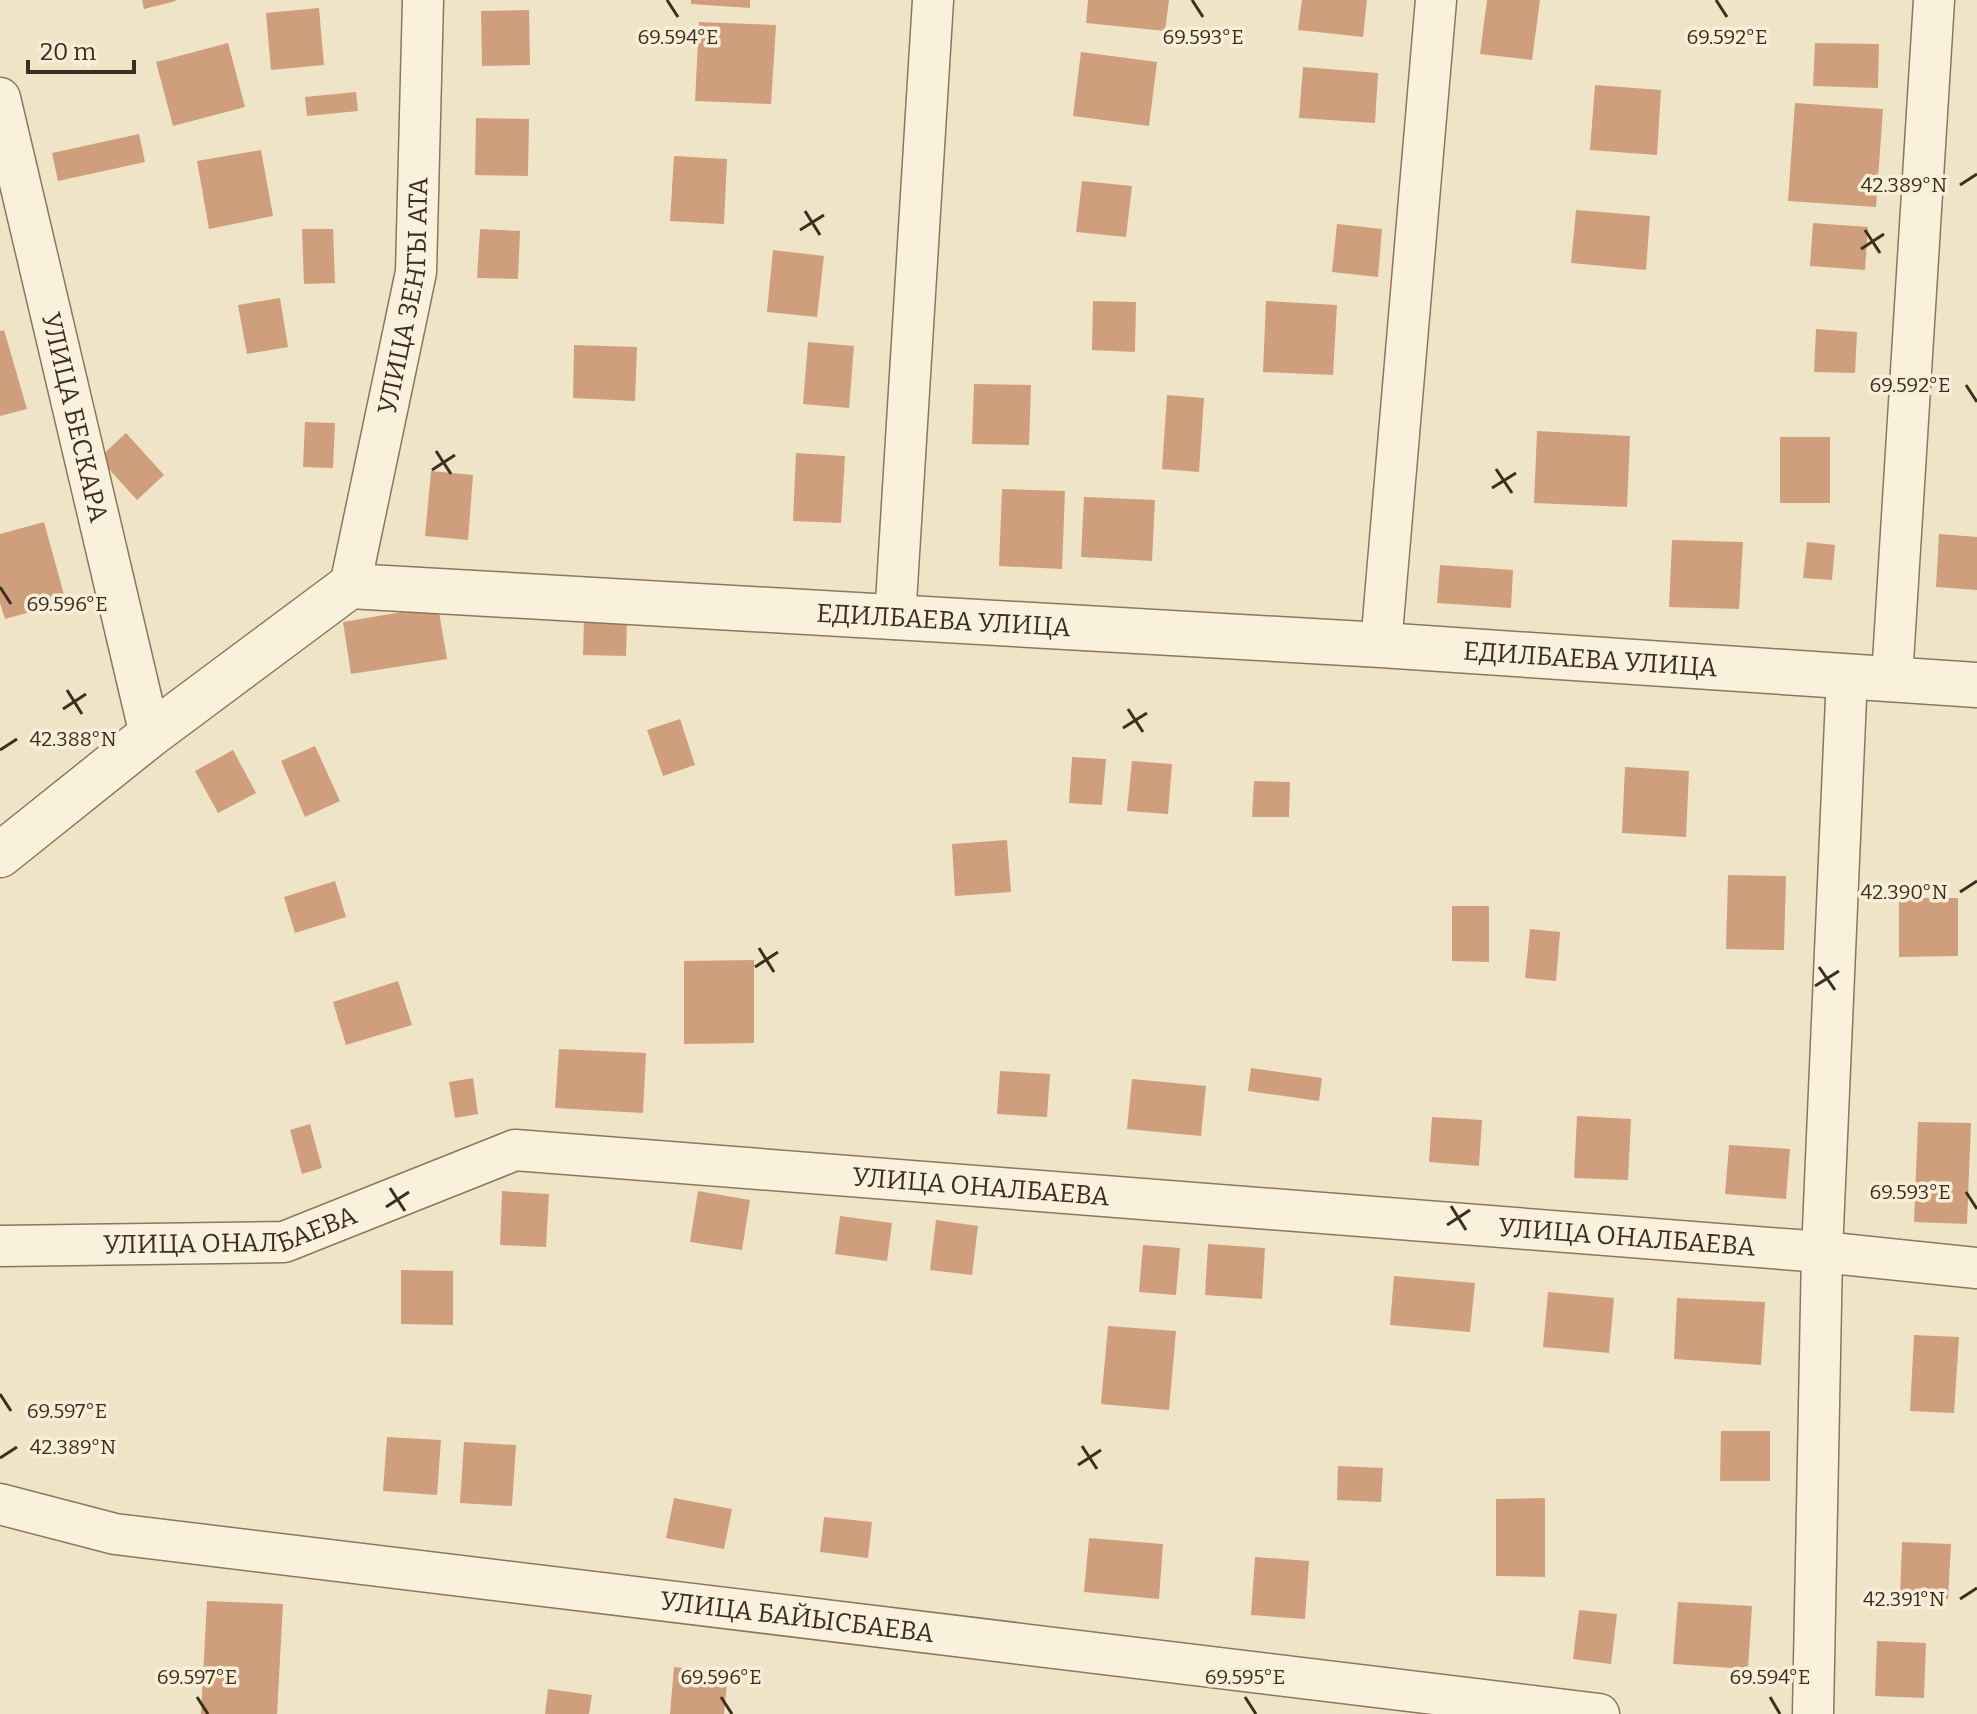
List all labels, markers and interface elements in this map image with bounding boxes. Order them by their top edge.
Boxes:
scale bar [28,24,134,74]
text: 69.594°E [638,25,718,49]
text: 69.593°E [1162,25,1244,49]
text: 69.592°E [1686,25,1768,49]
text: 20 m [40,38,96,66]
text: 42.389°N [1861,173,1947,197]
street label: УЛИЦА ЗЕНГЫ АТА [371,176,434,417]
street label: УЛИЦА БЕСКАРА [36,309,115,526]
text: 69.592°E [1869,373,1951,397]
text: 69.596°E [26,592,108,616]
street label: ЕДИЛБАЕВА УЛИЦА [816,597,1072,643]
street label: ЕДИЛБАЕВА УЛИЦА [1462,635,1719,683]
text: 42.388°N [30,727,117,751]
text: 42.390°N [1860,880,1948,904]
street label: УЛИЦА ОНАЛБАЕВА [851,1161,1111,1212]
text: 69.593°E [1869,1180,1951,1204]
street label: УЛИЦА ОНАЛБАЕВА [103,1199,362,1260]
street label: УЛИЦА ОНАЛБАЕВА [1497,1211,1757,1262]
text: 69.597°E [27,1399,107,1423]
text: 42.389°N [30,1435,116,1459]
street label: УЛИЦА БАЙЫСБАЕВА [658,1585,936,1649]
text: 42.391°N [1863,1587,1945,1611]
text: 69.597°E [157,1665,237,1689]
text: 69.596°E [680,1665,762,1689]
text: 69.595°E [1205,1665,1285,1689]
text: 69.594°E [1730,1665,1810,1689]

